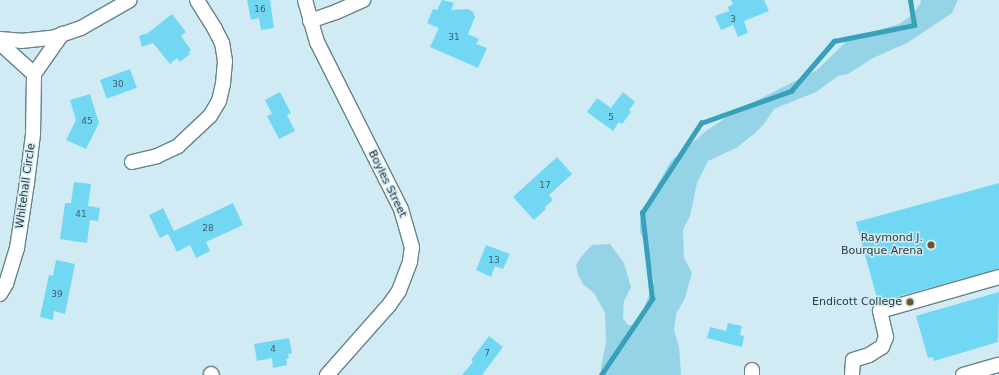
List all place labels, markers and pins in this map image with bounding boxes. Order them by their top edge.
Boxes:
place label: Raymond J. Bourque Arena [841,232,923,258]
marker: Raymond J. Bourque Arena [926,240,936,250]
place label: Endicott College [812,295,902,309]
marker: Endicott College [905,297,915,307]

